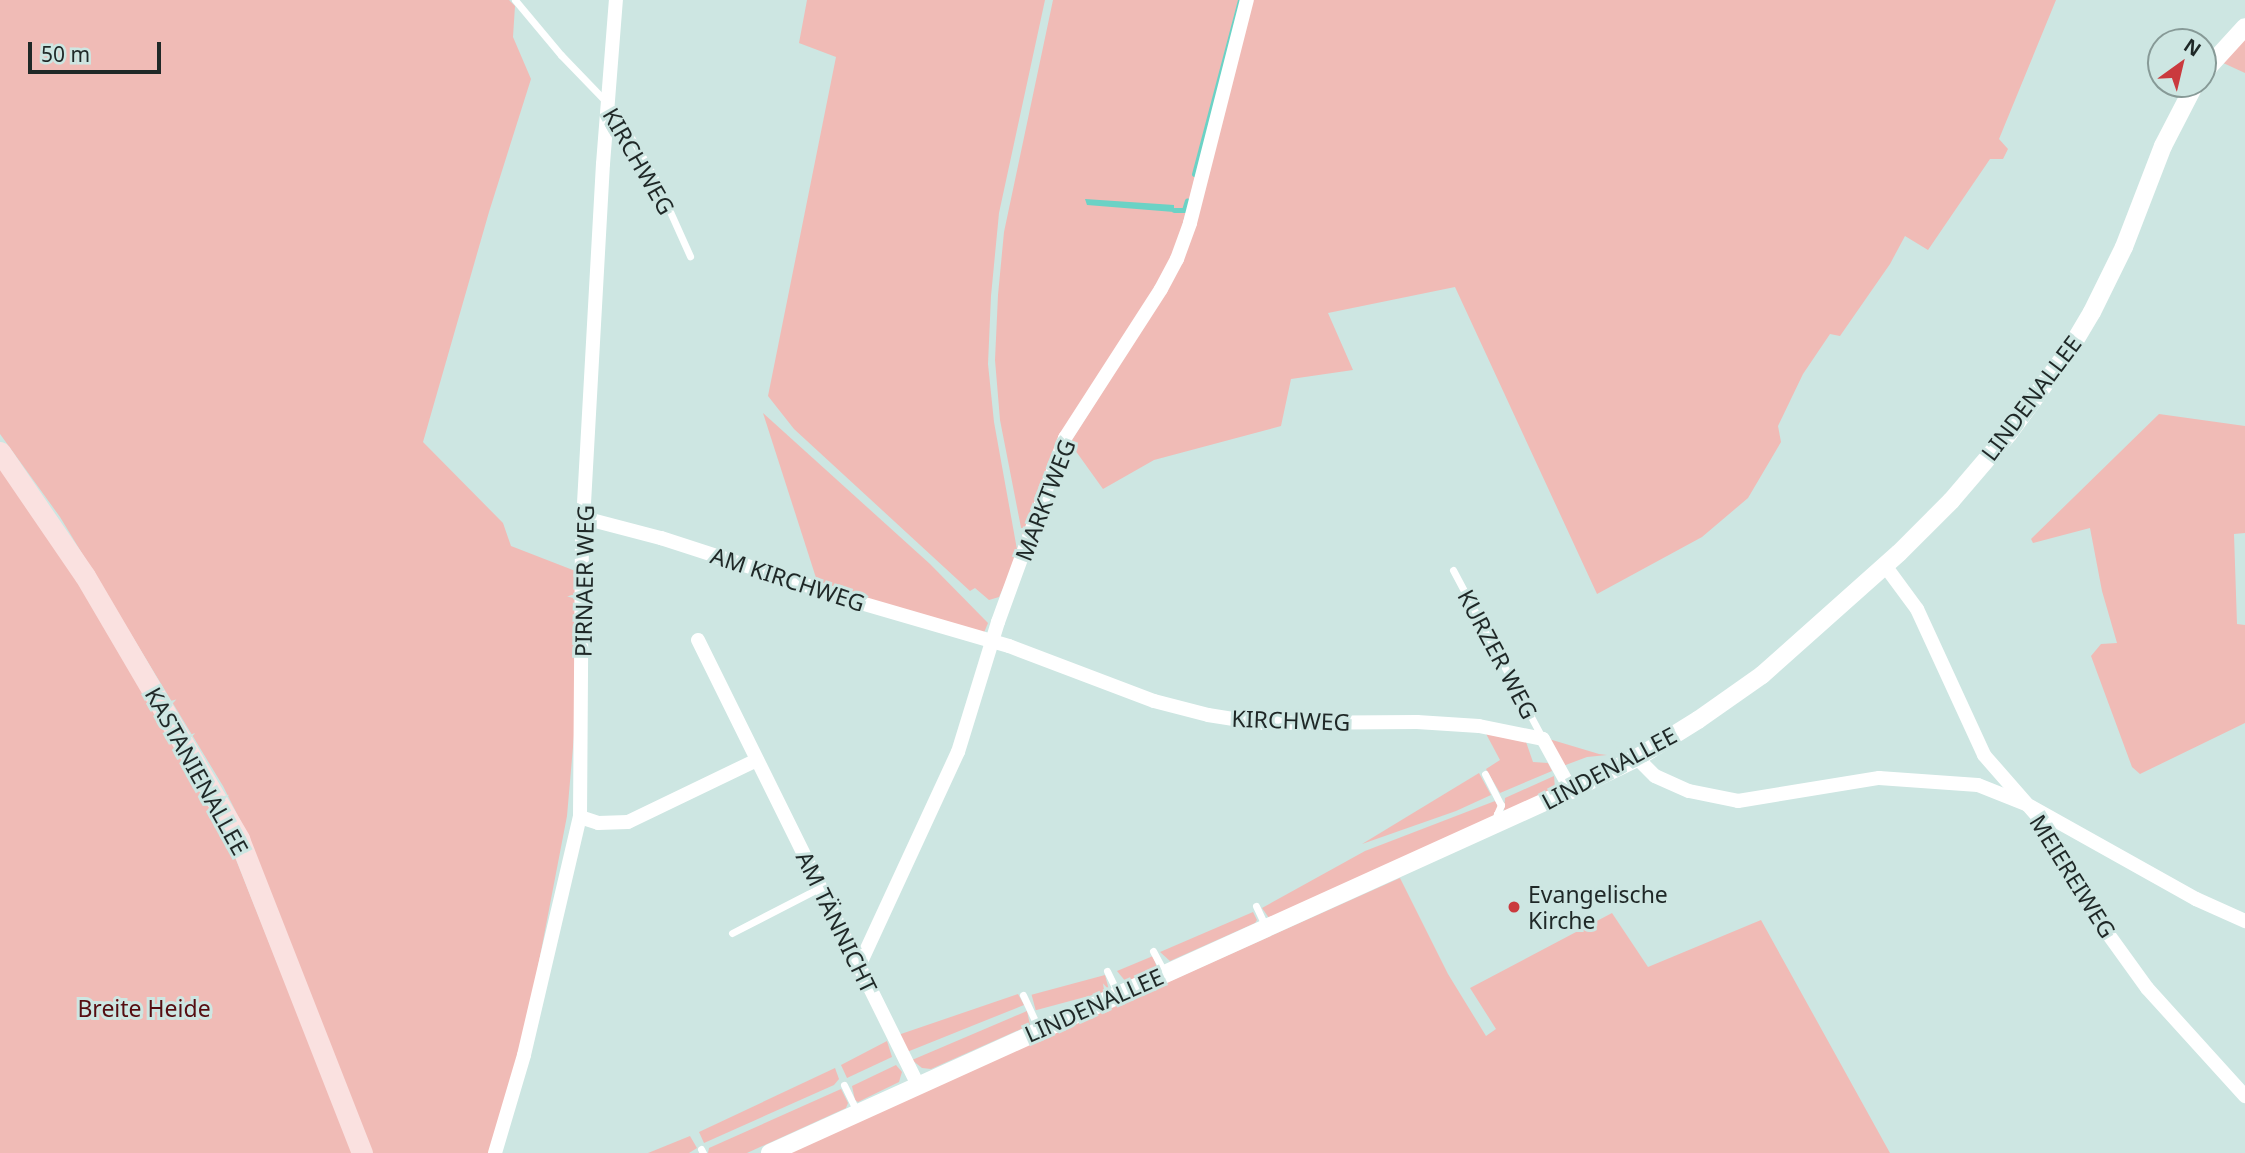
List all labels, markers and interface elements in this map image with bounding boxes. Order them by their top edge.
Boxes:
scale bar [32,28,164,72]
north arrow [2147,28,2217,98]
text: N [2179,32,2206,62]
text: 50 m [41,40,90,68]
street label: KIRCHWEG [597,103,681,219]
street label: LINDENALLEE [1975,330,2087,466]
street label: MARKTWEG [1009,435,1081,565]
street label: PIRNAER WEG [569,505,599,657]
street label: AM KIRCHWEG [707,541,869,617]
street label: KURZER WEG [1452,585,1544,723]
street label: KASTANIENALLEE [140,682,254,860]
street label: KIRCHWEG [1231,704,1351,736]
street label: LINDENALLEE [1537,721,1681,815]
street label: MEIEREIWEG [2024,809,2122,943]
street label: AM TÄNNICHT [791,847,883,997]
place label: Evangelische Kirche [1528,880,1668,934]
marker: Evangelische Kirche [1506,899,1522,915]
street label: LINDENALLEE [1020,962,1168,1048]
park label: Breite Heide [77,994,211,1022]

